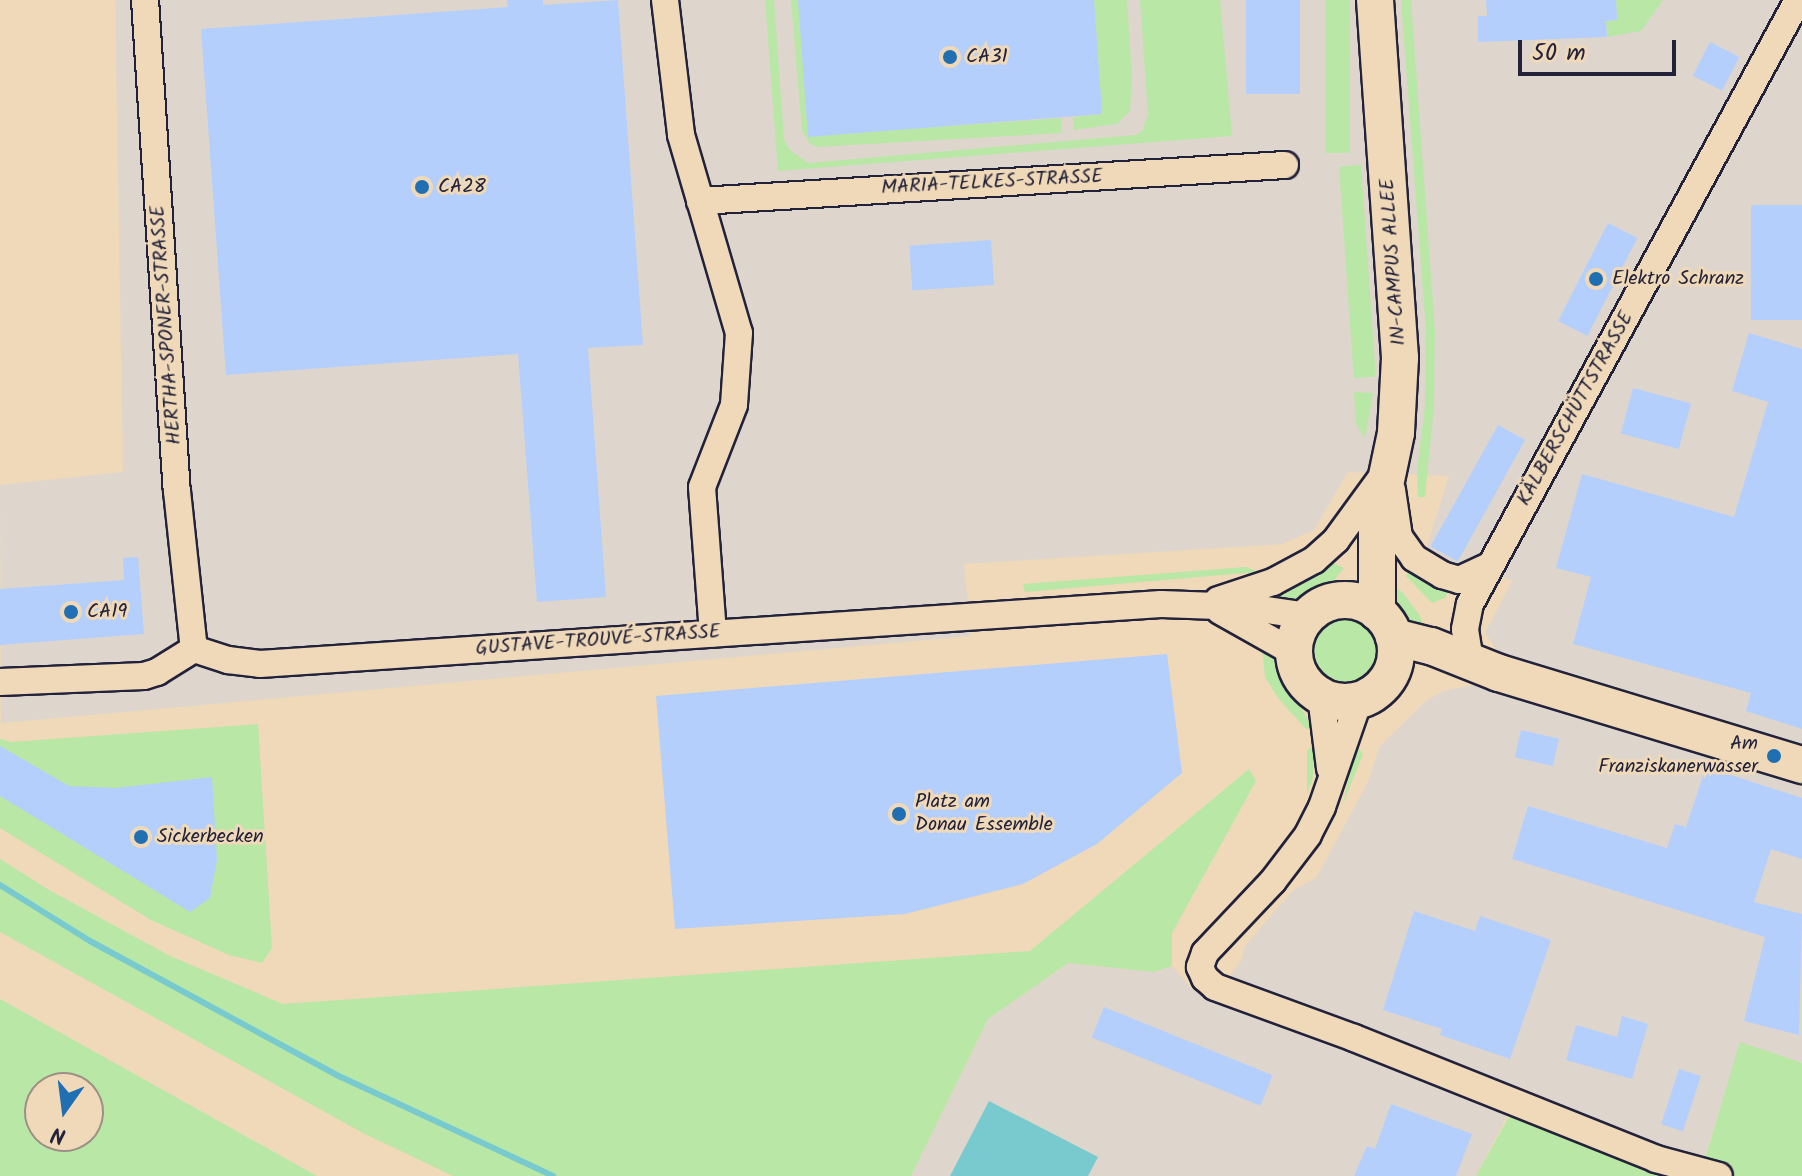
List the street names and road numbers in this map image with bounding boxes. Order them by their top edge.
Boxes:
street label: MARIA-TELKES-STRASSE [881,165,1103,201]
street label: IN-CAMPUS ALLEE [1376,178,1412,346]
street label: HERTHA-SPONER-STRASSE [147,204,187,446]
street label: KÄLBERSCHÜTTSTRASSE [1513,308,1639,510]
street label: GUSTAVE-TROUVÉ-STRASSE [475,620,721,662]

